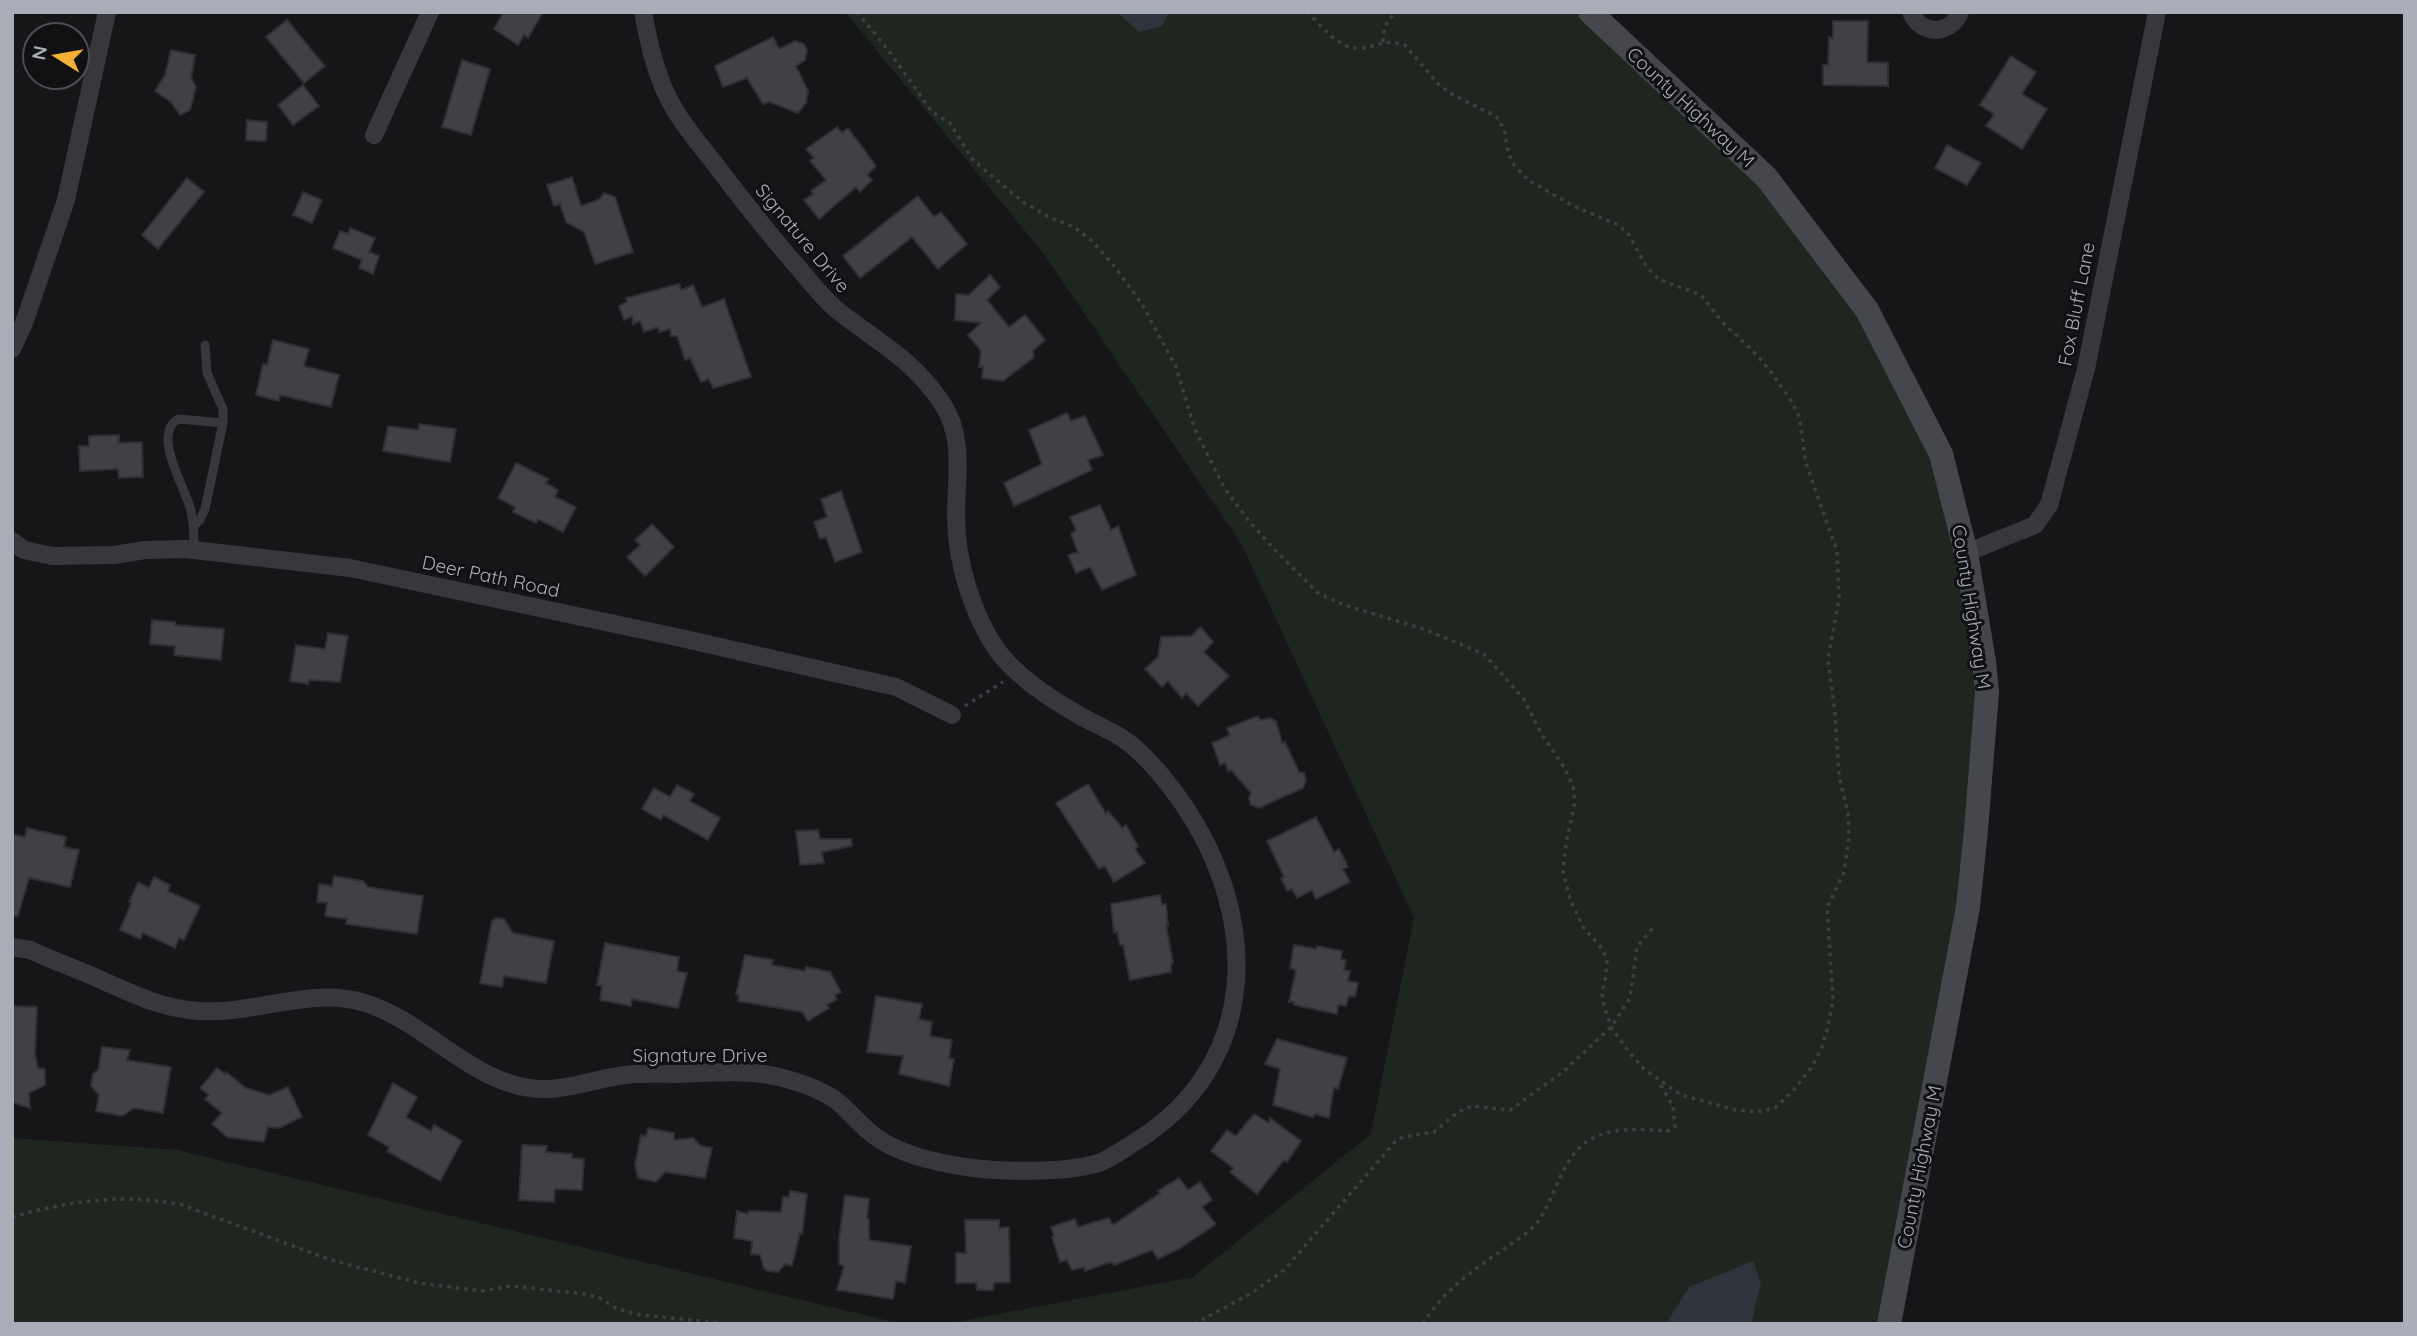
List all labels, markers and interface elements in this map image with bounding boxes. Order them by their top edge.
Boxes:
north arrow [21,21,91,91]
street label: County Highway M [1622,42,1760,172]
text: N [26,44,52,62]
street label: Signature Drive [750,179,856,297]
street label: Fox Bluff Lane [2052,240,2100,368]
street label: County Highway M [1947,523,1997,691]
street label: Deer Path Road [420,550,562,602]
street label: Signature Drive [633,1043,767,1067]
street label: County Highway M [1891,1083,1947,1251]

